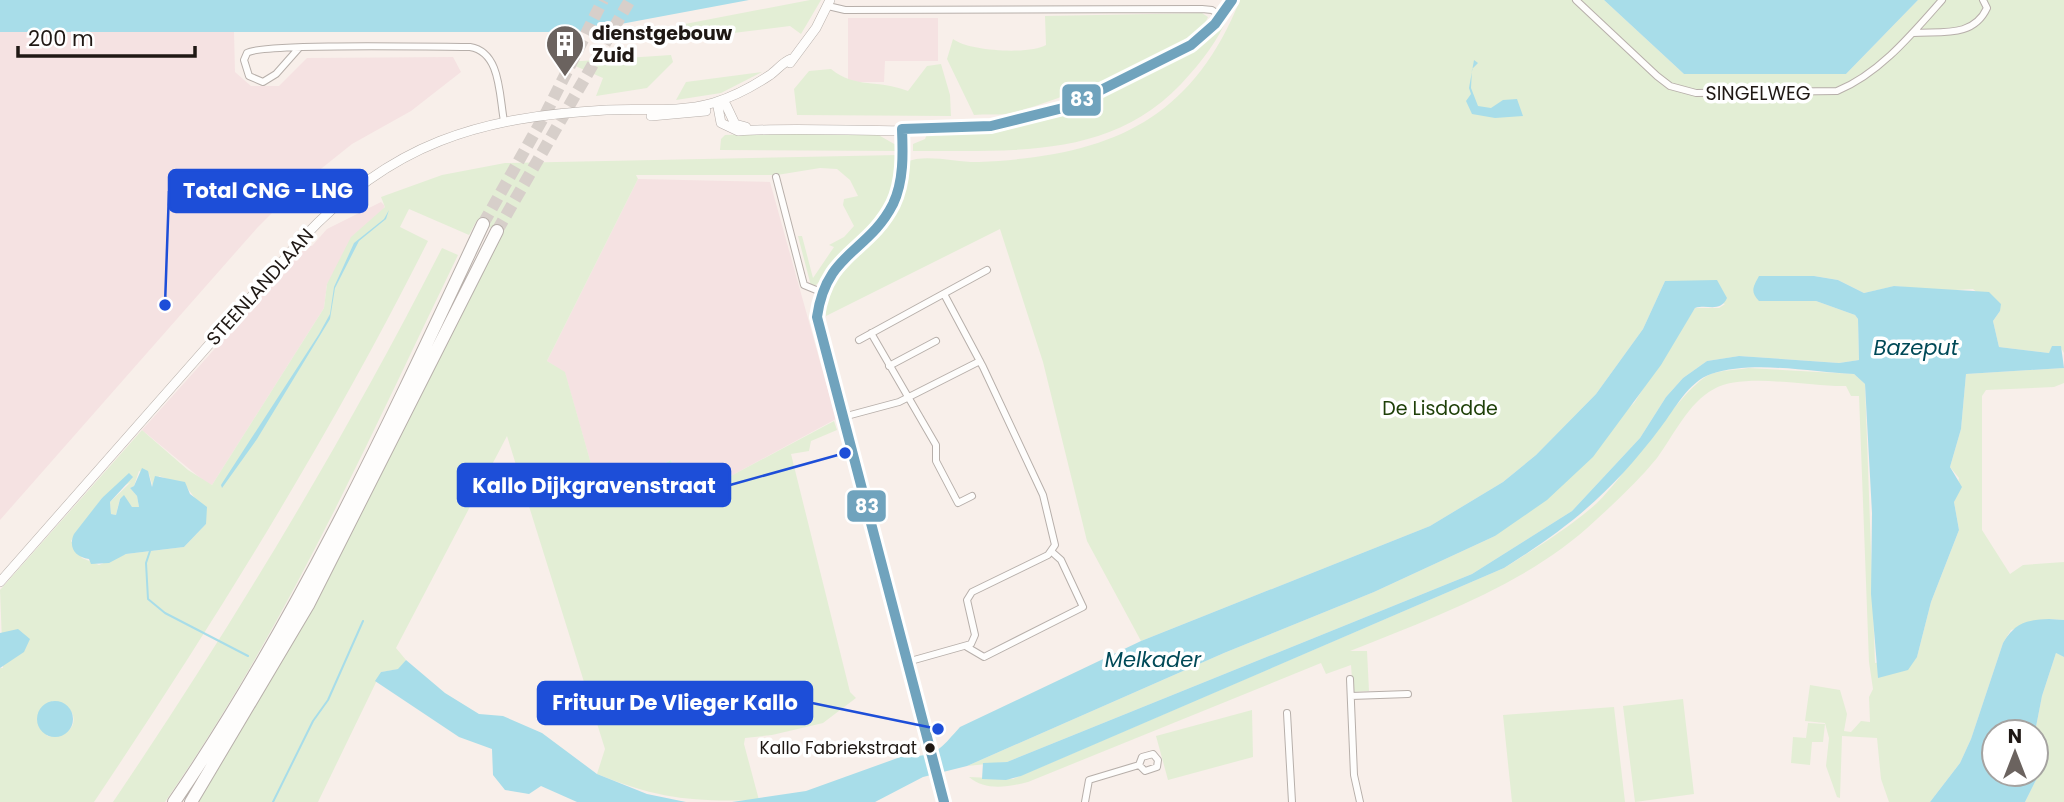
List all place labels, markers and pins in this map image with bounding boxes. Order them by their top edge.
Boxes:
place label: dienstgebouw Zuid [592,20,733,69]
building icon: dienstgebouw Zuid [544,23,586,78]
callout: Total CNG - LNG [169,170,367,212]
callout: Kallo Dijkgravenstraat [458,464,730,506]
callout: Frituur De Vlieger Kallo [538,682,812,724]
place label: Kallo Fabriekstraat [760,736,917,760]
marker: Kallo Fabriekstraat [923,741,937,755]

